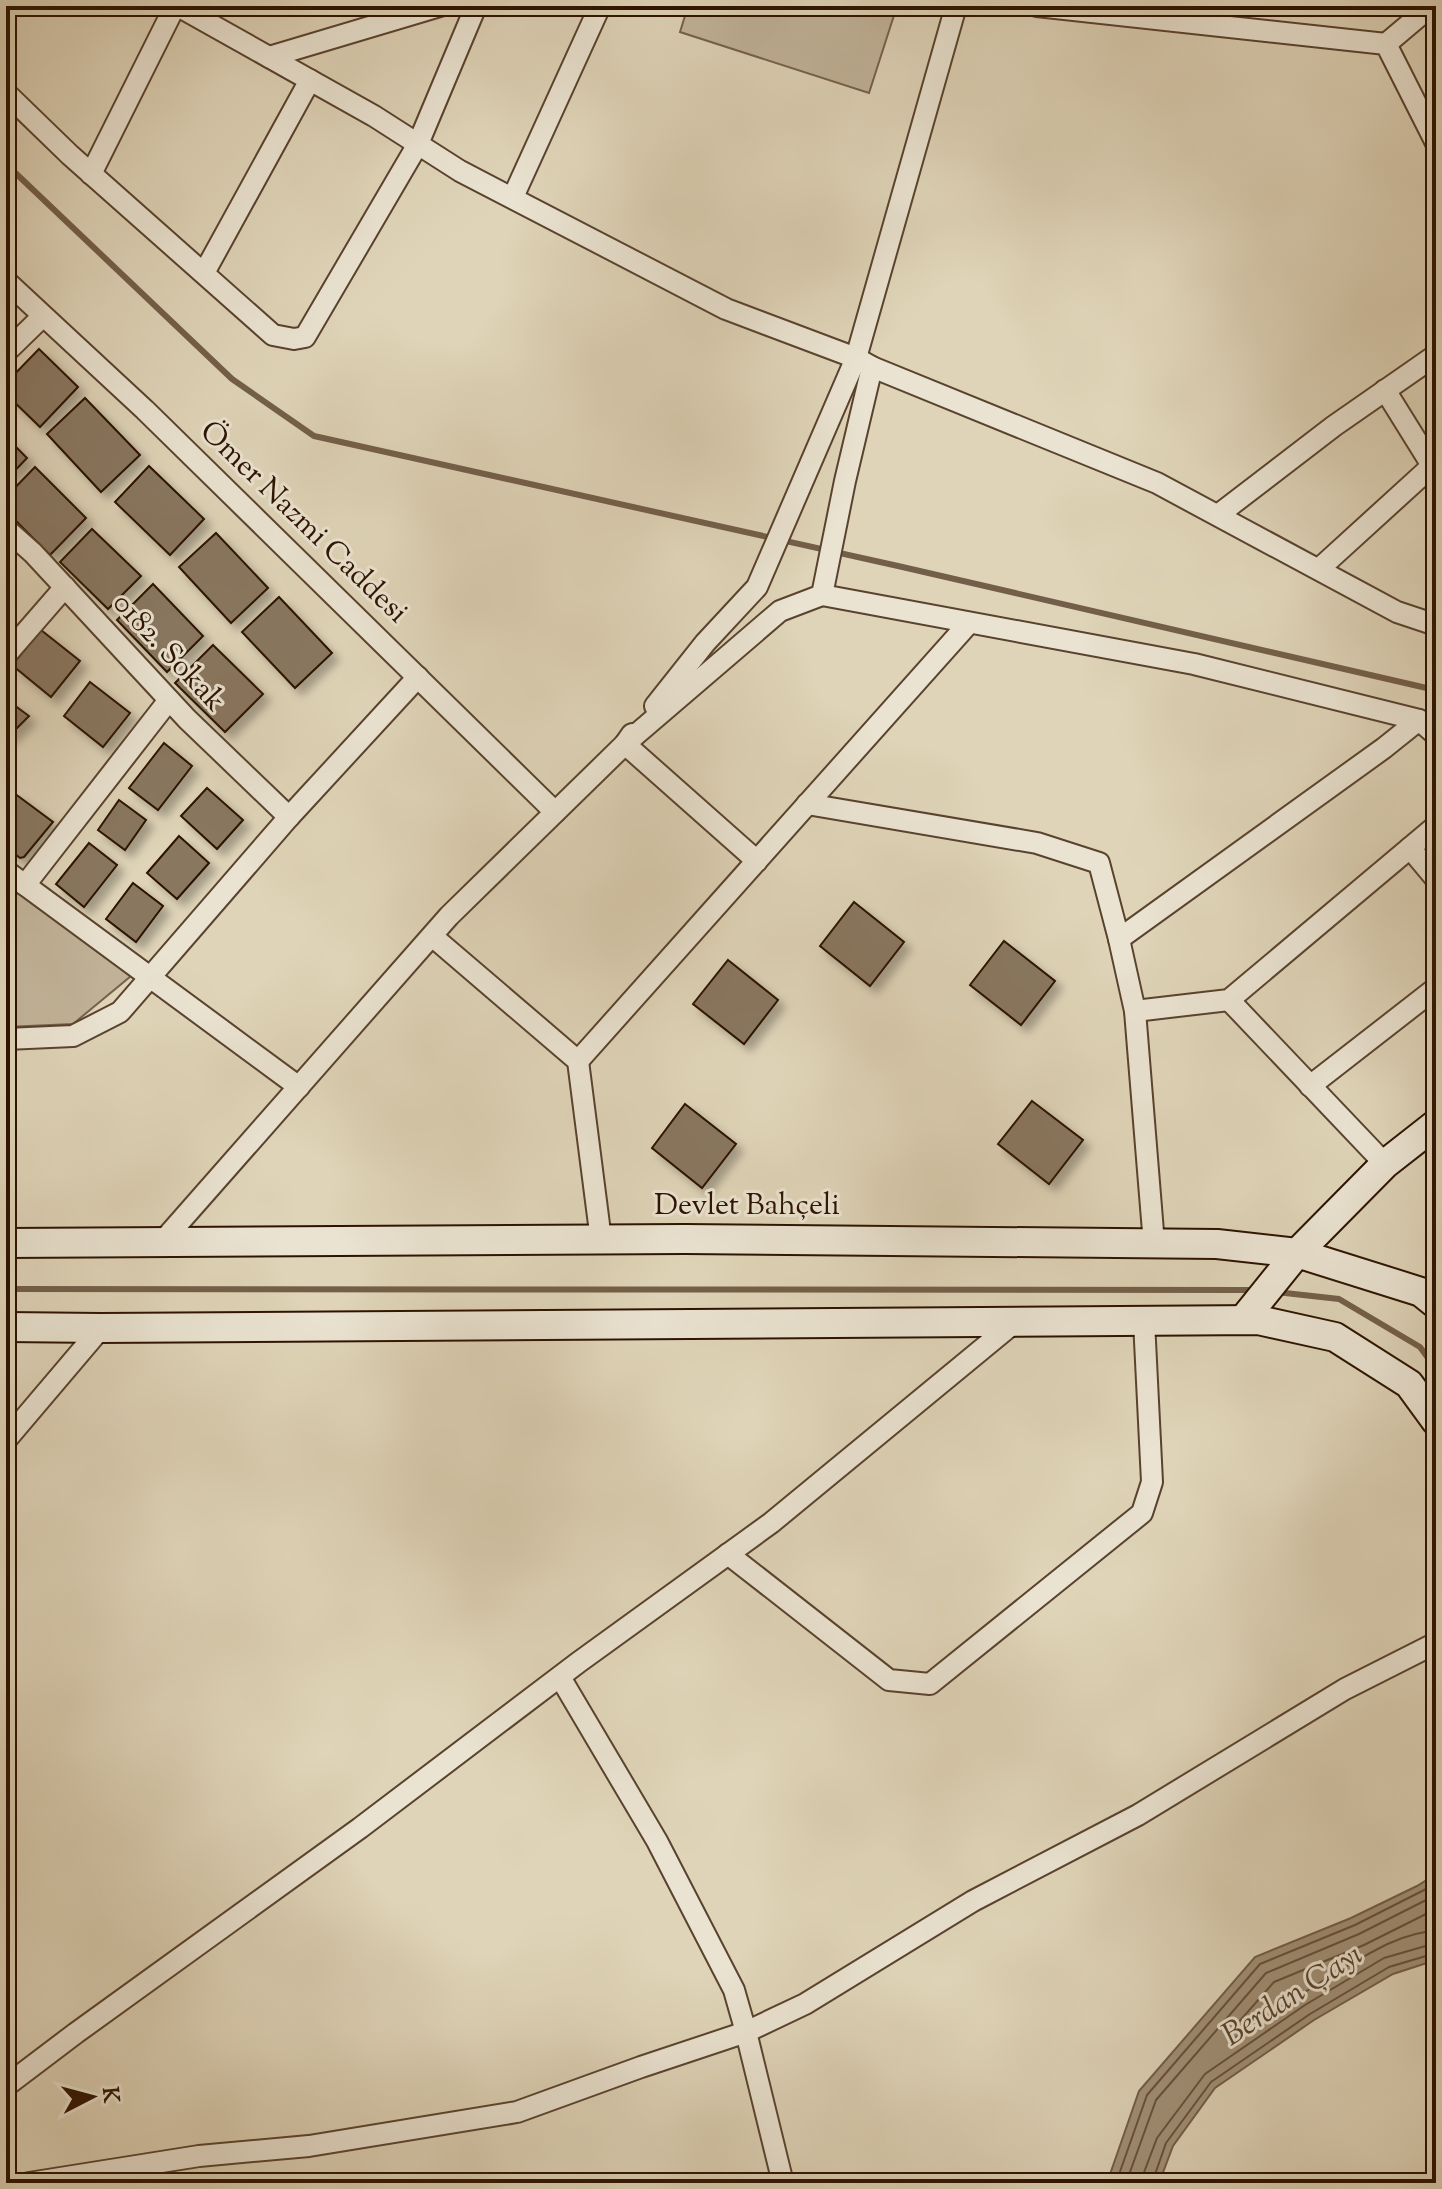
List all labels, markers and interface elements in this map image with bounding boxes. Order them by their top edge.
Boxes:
street label: Ömer Nazmi Caddesi [189,412,417,634]
street label: 0182. Sokak [101,584,235,722]
street label: Devlet Bahçeli [654,1185,840,1228]
water label: Berdan Çayı [1214,1933,1372,2059]
north arrow [52,2057,132,2137]
text: K [92,2086,126,2105]

